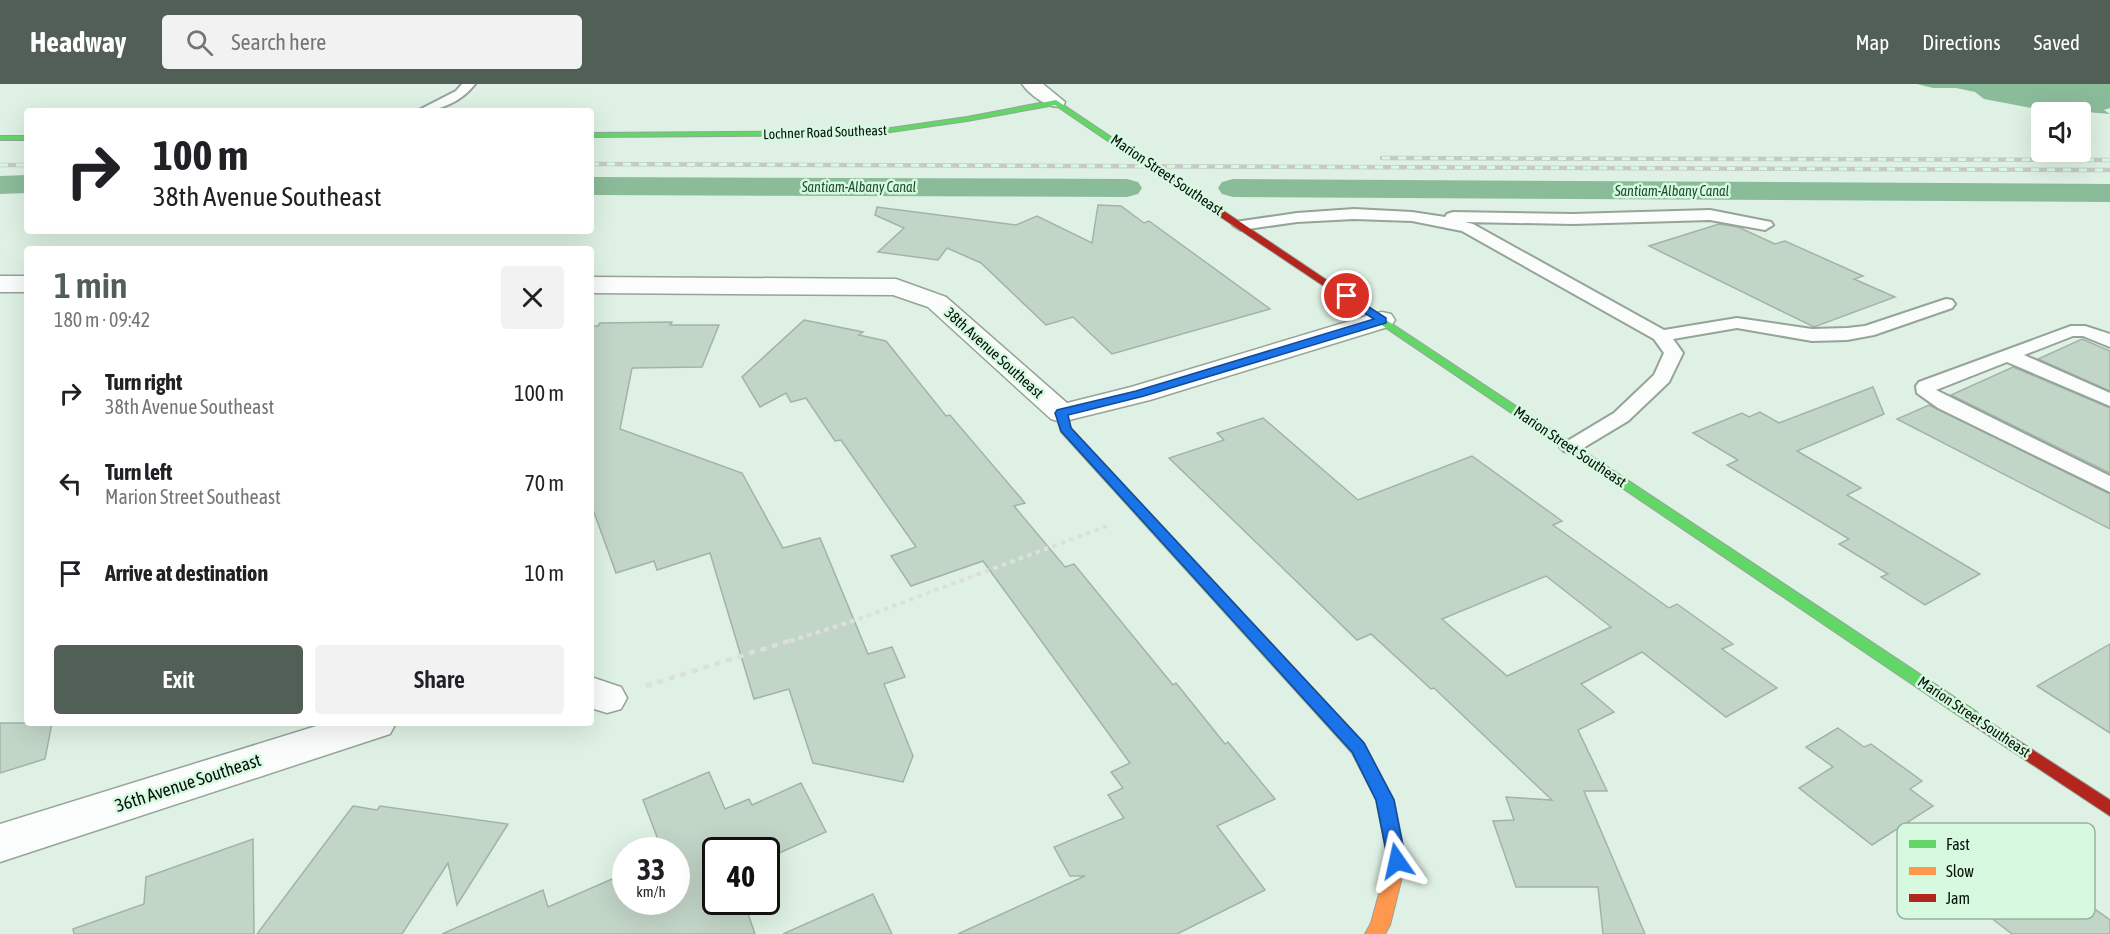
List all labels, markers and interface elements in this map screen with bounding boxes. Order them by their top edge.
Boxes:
search box [162,15,582,69]
text: Headway [30,26,126,58]
icon: search [183,26,216,59]
text: Search here [231,29,326,55]
text: Map [1855,30,1889,54]
text: Directions [1922,30,2001,54]
text: Saved [2034,30,2080,54]
map controls [2031,102,2091,162]
button: sound [2031,102,2091,162]
street label: Lochner Road Southeast [763,122,887,142]
text: 100 m [153,131,248,179]
street label: Marion Street Southeast [1108,131,1227,218]
icon: right [54,132,132,210]
water label: Santiam-Albany Canal [801,179,917,195]
text: 38th Avenue Southeast [153,181,381,212]
water label: Santiam-Albany Canal [1614,183,1730,199]
text: 1 min [54,264,128,306]
button: close [501,266,564,329]
pin [1321,270,1372,321]
icon: arrive [1330,279,1363,312]
street label: 38th Avenue Southeast [941,304,1047,401]
text: 180 m · 09:42 [54,308,150,331]
text: Turn right [105,369,182,395]
icon: right [54,377,87,410]
text: 100 m [514,380,564,406]
text: 38th Avenue Southeast [105,395,274,418]
street label: Marion Street Southeast [1511,403,1630,490]
text: Turn left [105,459,172,485]
icon: left [54,467,87,500]
text: 70 m [524,470,564,496]
text: Marion Street Southeast [105,485,281,508]
icon: arrive [54,557,87,590]
text: Arrive at destination [105,560,268,586]
text: 10 m [524,560,564,586]
button: Exit [54,645,303,714]
button: Share [315,645,564,714]
street label: Marion Street Southeast [1915,673,2034,760]
street label: 36th Avenue Southeast [112,749,264,816]
legend [1897,823,2095,919]
position arrow [1365,829,1429,893]
text: Fast [1946,835,1970,853]
speed limit sign: 40 [702,837,780,915]
text: 33 [637,852,665,886]
text: Slow [1946,862,1974,880]
text: km/h [636,883,666,900]
text: Jam [1946,889,1970,907]

